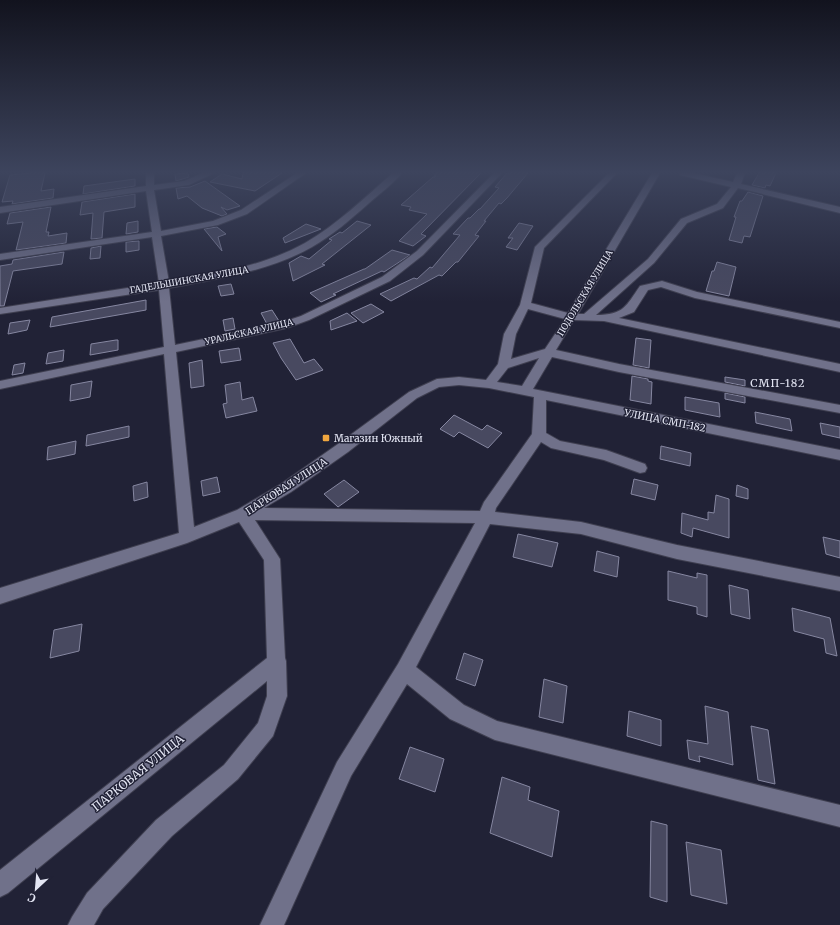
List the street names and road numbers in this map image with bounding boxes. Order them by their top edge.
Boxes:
street label: ПОДОЛЬСКАЯ УЛИЦА [555,247,615,338]
street label: ГАДЕЛЬШИНСКАЯ УЛИЦА [129,264,250,295]
street label: УРАЛЬСКАЯ УЛИЦА [203,316,295,347]
street label: УЛИЦА СМП-182 [622,406,707,435]
street label: ПАРКОВАЯ УЛИЦА [243,455,330,518]
street label: ПАРКОВАЯ УЛИЦА [89,731,187,814]

